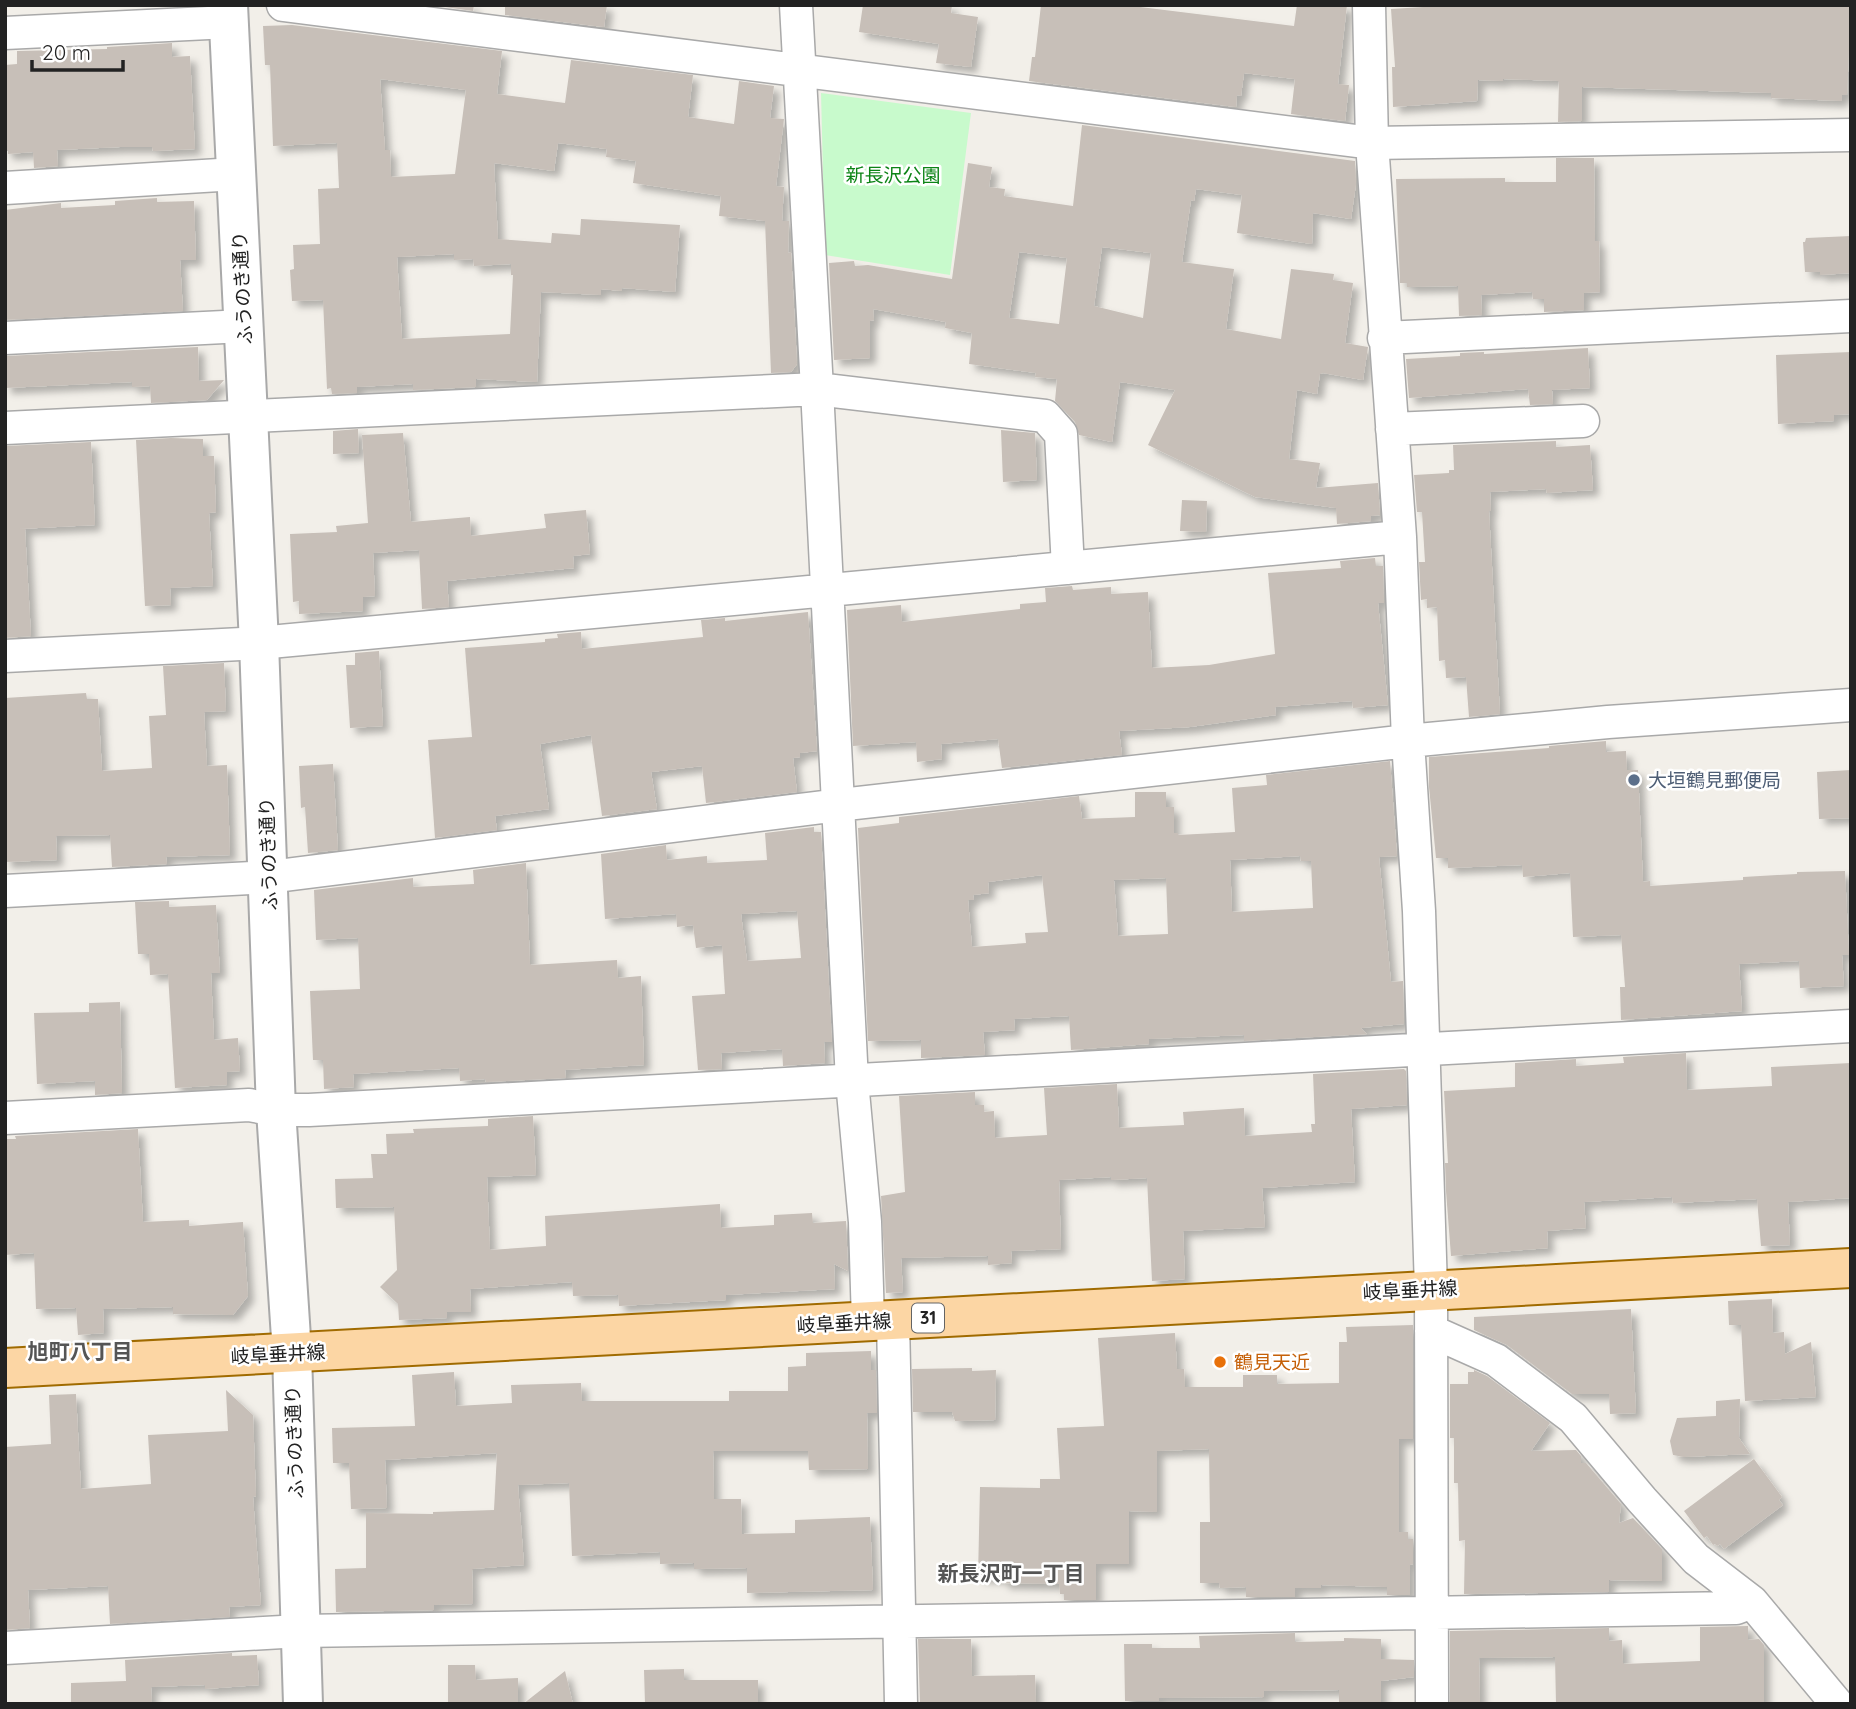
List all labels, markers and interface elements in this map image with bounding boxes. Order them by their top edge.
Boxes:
scale bar [32,28,122,72]
text: 20 m [42,39,91,65]
park label: 新長沢公園 [845,163,941,187]
street label: ふうのき通り [227,231,257,345]
place label: 大垣鶴見郵便局 [1648,768,1781,792]
marker: 大垣鶴見郵便局 [1626,772,1642,788]
street label: ふうのき通り [254,797,282,911]
street label: 岐阜垂井線 [1362,1276,1458,1304]
road number: 31 [912,1303,944,1332]
street label: 岐阜垂井線 [796,1309,892,1337]
district label: 旭町八丁目 [28,1338,133,1364]
street label: 岐阜垂井線 [230,1340,326,1368]
place label: 鶴見天近 [1234,1350,1310,1374]
marker: 鶴見天近 [1212,1354,1228,1370]
street label: ふうのき通り [280,1385,308,1499]
district label: 新長沢町一丁目 [938,1560,1085,1586]

